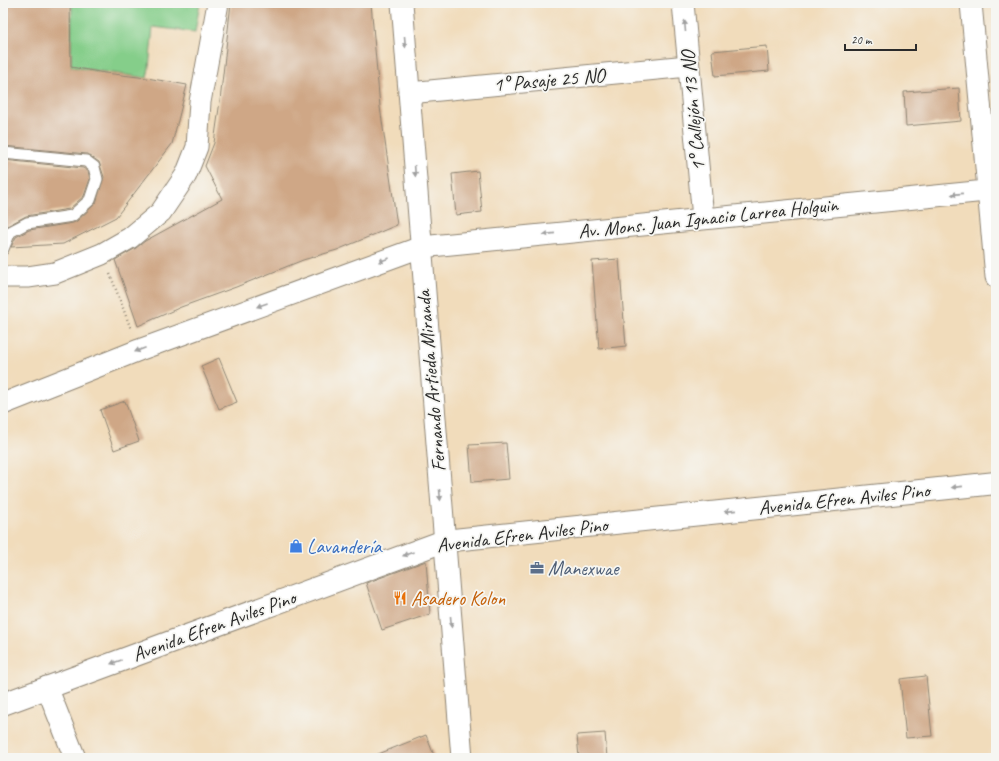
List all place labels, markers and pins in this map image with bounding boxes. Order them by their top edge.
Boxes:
place label: Lavandería [307,534,383,559]
shop icon: Lavandería [288,538,304,554]
place label: Manexwae [548,556,620,581]
office icon: Manexwae [529,560,545,576]
place label: Asadero Kolon [411,586,506,611]
restaurant icon: Asadero Kolon [392,590,408,606]

